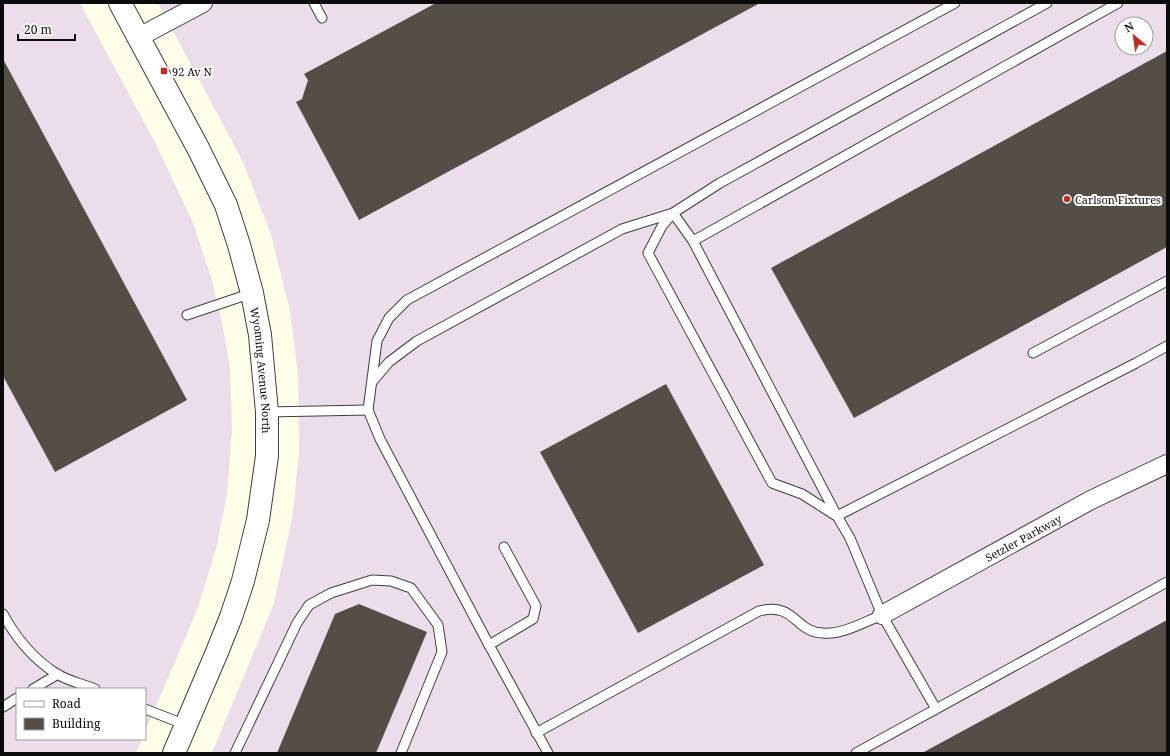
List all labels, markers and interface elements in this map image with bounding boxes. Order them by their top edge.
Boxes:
scale bar [18,16,75,42]
north arrow [1114,16,1154,56]
text: N [1121,18,1137,35]
text: 20 m [24,21,52,38]
place label: 92 Av N [172,64,212,79]
marker: 92 Av N [159,66,169,76]
place label: Carlson Fixtures [1075,192,1161,207]
marker: Carlson Fixtures [1062,194,1072,204]
street label: Wyoming Avenue North [247,306,275,434]
street label: Setzler Parkway [982,510,1065,564]
legend [16,688,146,740]
text: Road [52,695,82,712]
text: Building [52,715,101,732]

